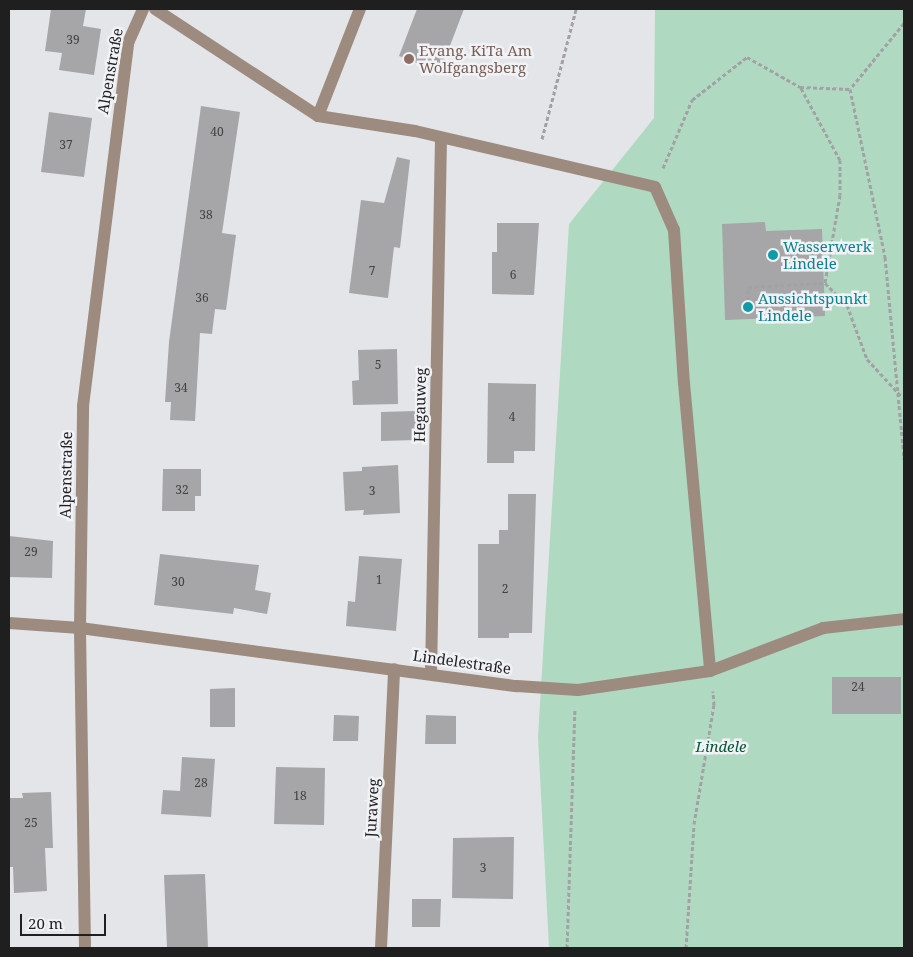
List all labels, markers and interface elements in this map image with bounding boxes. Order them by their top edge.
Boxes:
street label: Alpenstraße [94,27,126,115]
house number: 39 [66,33,80,47]
place label: Evang. KiTa Am Wolfgangsberg [419,41,532,76]
marker: Evang. KiTa Am Wolfgangsberg [403,53,415,65]
house number: 40 [210,125,224,139]
house number: 37 [59,138,73,152]
house number: 38 [199,208,213,222]
place label: Wasserwerk Lindele [783,237,872,272]
marker: Wasserwerk Lindele [767,249,779,261]
house number: 7 [369,264,375,278]
house number: 6 [510,268,516,282]
place label: Aussichtspunkt Lindele [758,289,868,324]
house number: 36 [195,291,209,305]
marker: Aussichtspunkt Lindele [742,301,754,313]
house number: 5 [375,358,381,372]
street label: Hegauweg [410,367,430,443]
house number: 34 [174,381,188,395]
house number: 4 [509,410,515,424]
street label: Alpenstraße [56,431,76,519]
house number: 32 [175,483,189,497]
house number: 3 [369,484,375,498]
house number: 29 [24,545,38,559]
house number: 1 [376,573,382,587]
house number: 30 [171,575,185,589]
house number: 2 [502,582,508,596]
street label: Lindelestraße [412,646,512,678]
house number: 24 [851,680,865,694]
park label: Lindele [696,738,746,756]
house number: 28 [194,776,208,790]
street label: Juraweg [361,778,383,838]
house number: 18 [293,789,307,803]
house number: 25 [24,816,38,830]
house number: 3 [480,861,486,875]
scale bar [22,904,109,936]
text: 20 m [28,913,63,933]

